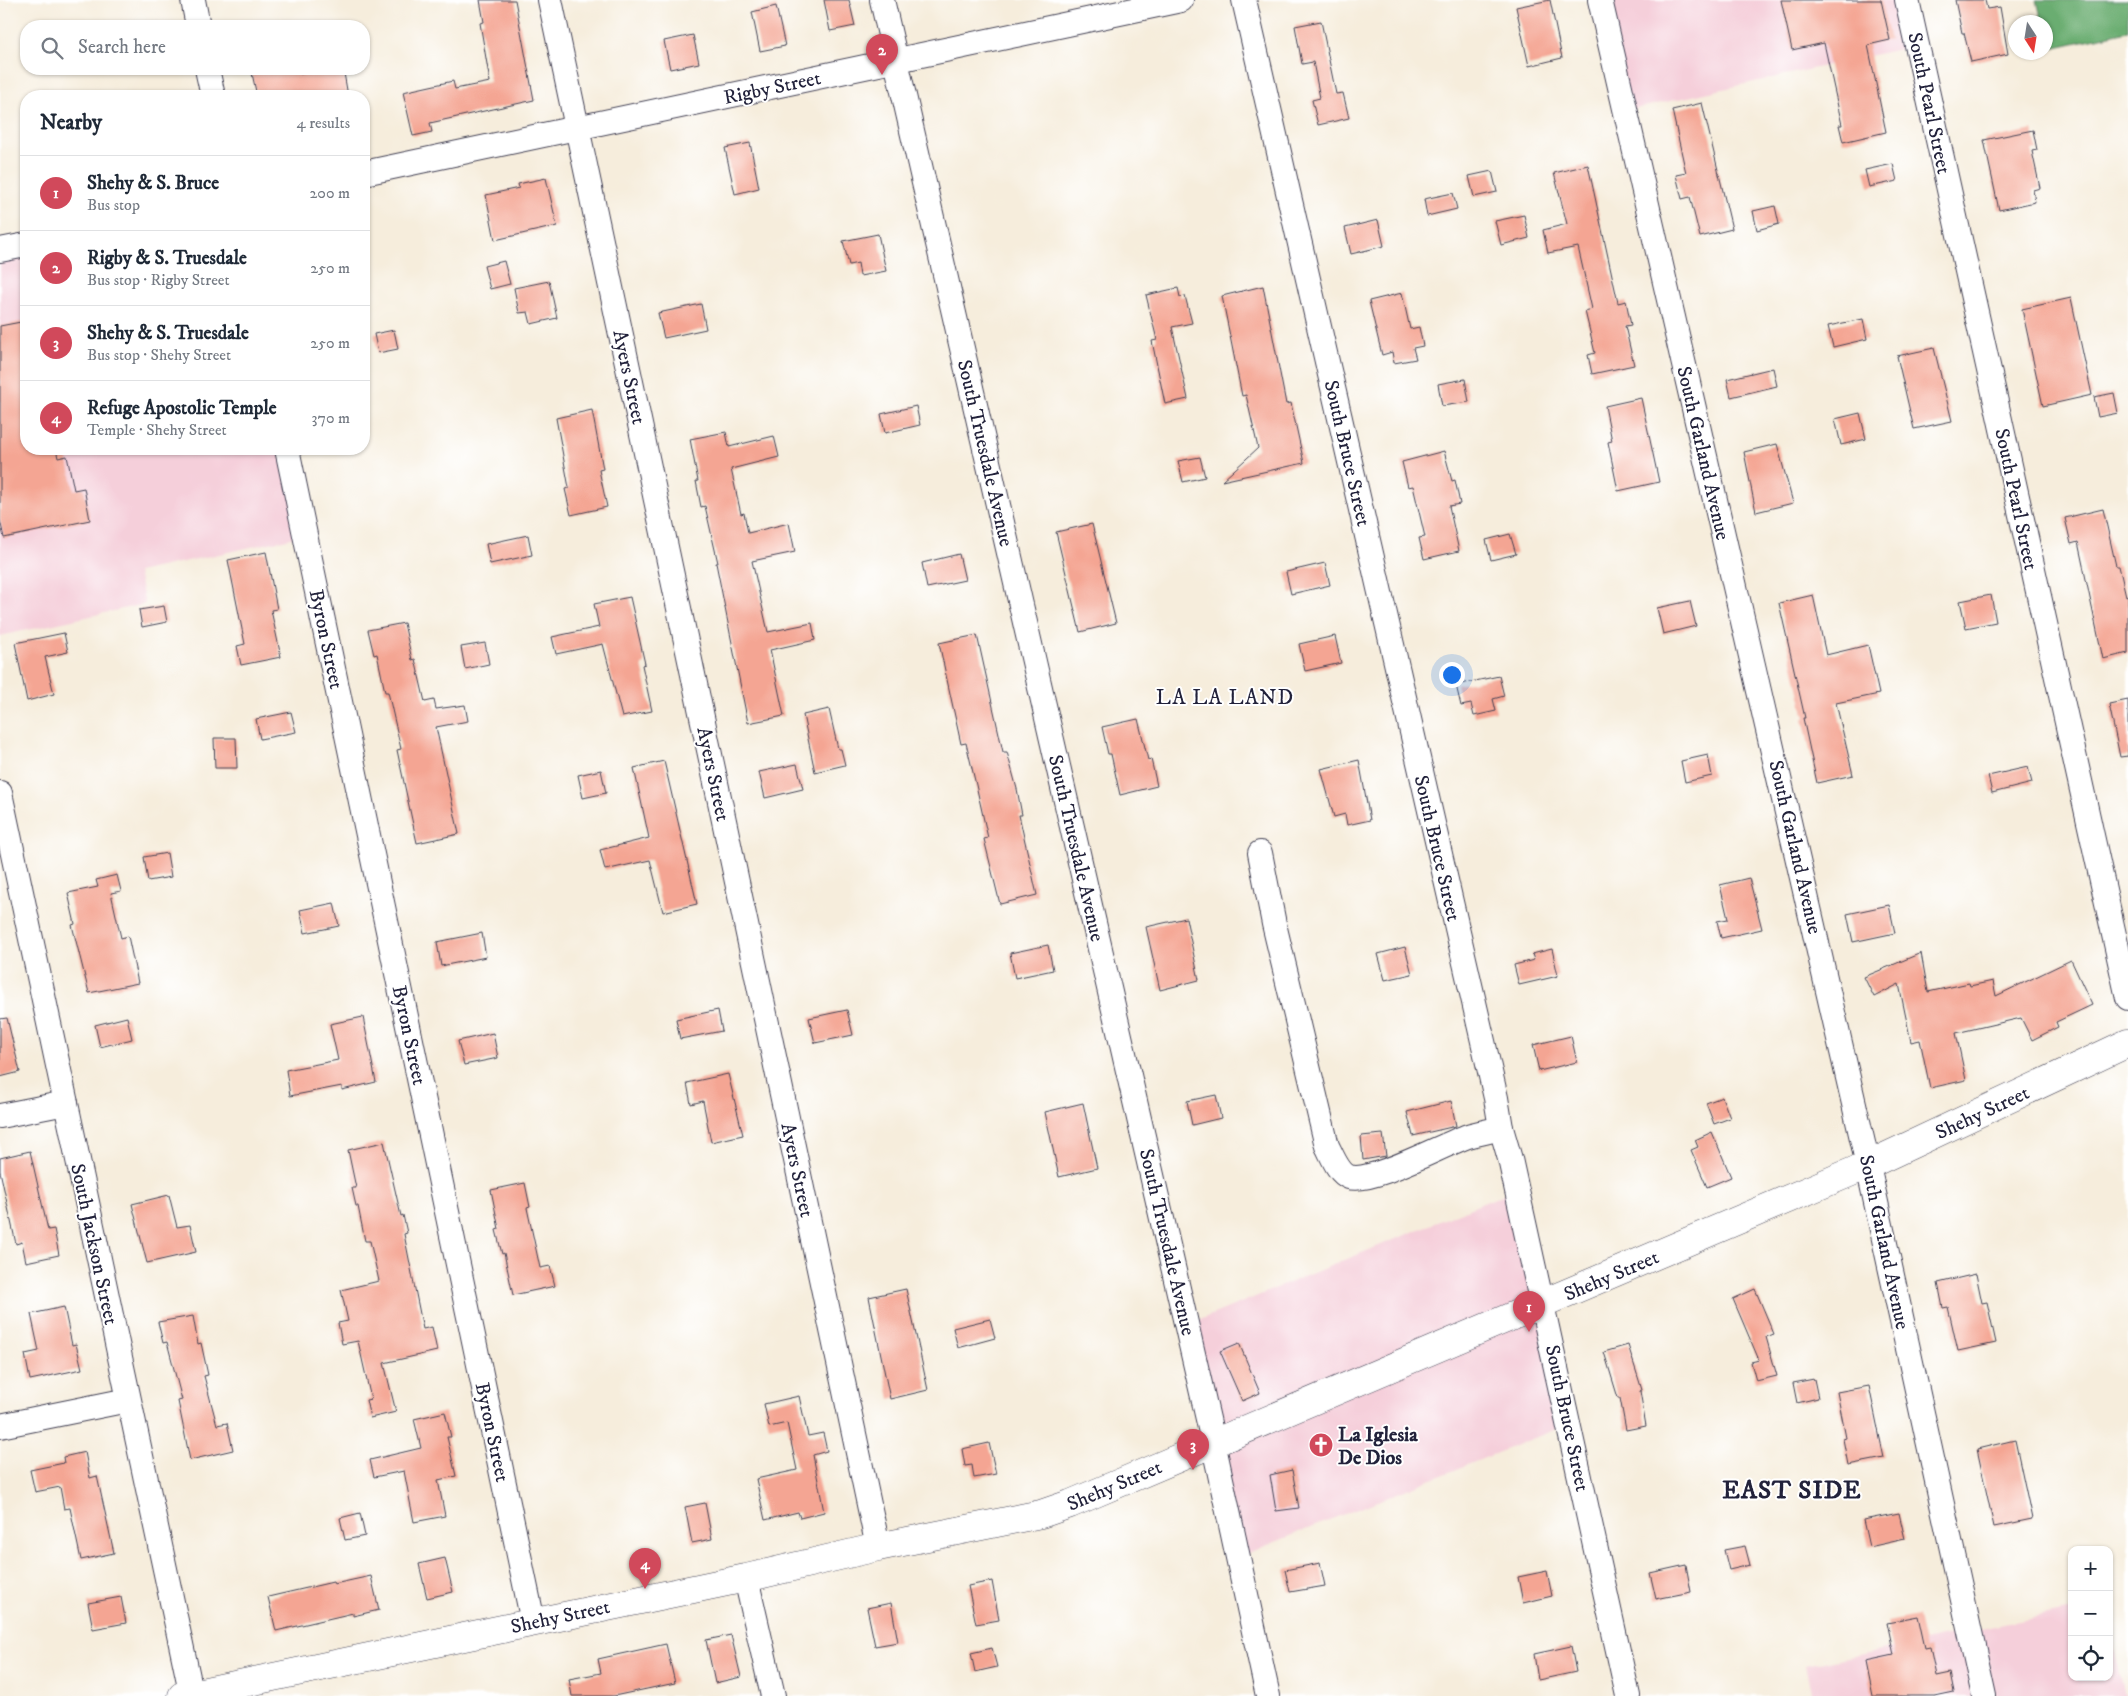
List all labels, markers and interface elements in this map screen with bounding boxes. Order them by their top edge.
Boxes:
north arrow [2008,15,2053,60]
search box [20,20,370,75]
street label: South Pearl Street [1901,30,1956,176]
icon: search [38,34,66,62]
pin: 2 [866,34,898,75]
text: Search here [78,36,166,59]
street label: Rigby Street [721,66,823,111]
text: Nearby [40,110,102,136]
text: 4 results [297,113,350,133]
text: Shehy & S. Bruce [87,172,219,195]
text: 1 [53,183,59,203]
text: 200 m [309,183,350,203]
text: Bus stop [87,195,140,215]
text: Rigby & S. Truesdale [87,247,247,270]
text: 2 [52,258,60,278]
text: 250 m [310,258,350,278]
text: Bus stop · Rigby Street [87,270,230,290]
text: Shehy & S. Truesdale [87,322,249,345]
street label: Ayers Street [606,328,651,427]
text: 3 [53,333,59,353]
text: 250 m [310,333,350,353]
text: Bus stop · Shehy Street [87,345,231,365]
street label: South Truesdale Avenue [951,358,1018,549]
street label: South Garland Avenue [1670,364,1735,543]
street label: South Bruce Street [1318,378,1375,529]
text: Refuge Apostolic Temple [87,397,277,420]
text: 4 [51,408,61,428]
text: 370 m [312,408,350,428]
text: Temple · Shehy Street [87,420,227,440]
street label: South Pearl Street [1988,426,2043,572]
street label: Byron Street [303,587,348,691]
your location [1439,662,1465,688]
district label: LA LA LAND [1156,685,1294,711]
street label: Ayers Street [690,725,735,824]
street label: South Truesdale Avenue [1042,753,1109,944]
street label: South Garland Avenue [1762,758,1827,937]
street label: South Bruce Street [1408,773,1465,924]
street label: Byron Street [386,983,431,1087]
street label: Shehy Street [1932,1081,2034,1146]
street label: Ayers Street [774,1121,819,1220]
street label: South Truesdale Avenue [1133,1147,1200,1338]
street label: South Garland Avenue [1853,1153,1914,1332]
street label: South Jackson Street [64,1161,123,1327]
street label: Shehy Street [1560,1245,1663,1308]
pin: 1 [1513,1291,1545,1332]
street label: South Bruce Street [1539,1343,1594,1494]
street label: Byron Street [469,1380,514,1484]
place label: La Iglesia De Dios [1338,1423,1418,1471]
pin: 3 [1177,1429,1209,1470]
church icon: La Iglesia De Dios [1308,1432,1334,1458]
street label: Shehy Street [1063,1455,1166,1518]
district label: EAST SIDE [1722,1475,1862,1506]
map controls [2068,1546,2113,1681]
button: + [2068,1546,2113,1591]
pin: 4 [629,1548,661,1589]
button: − [2068,1591,2113,1636]
street label: Shehy Street [509,1595,612,1640]
button: locate [2068,1636,2113,1681]

